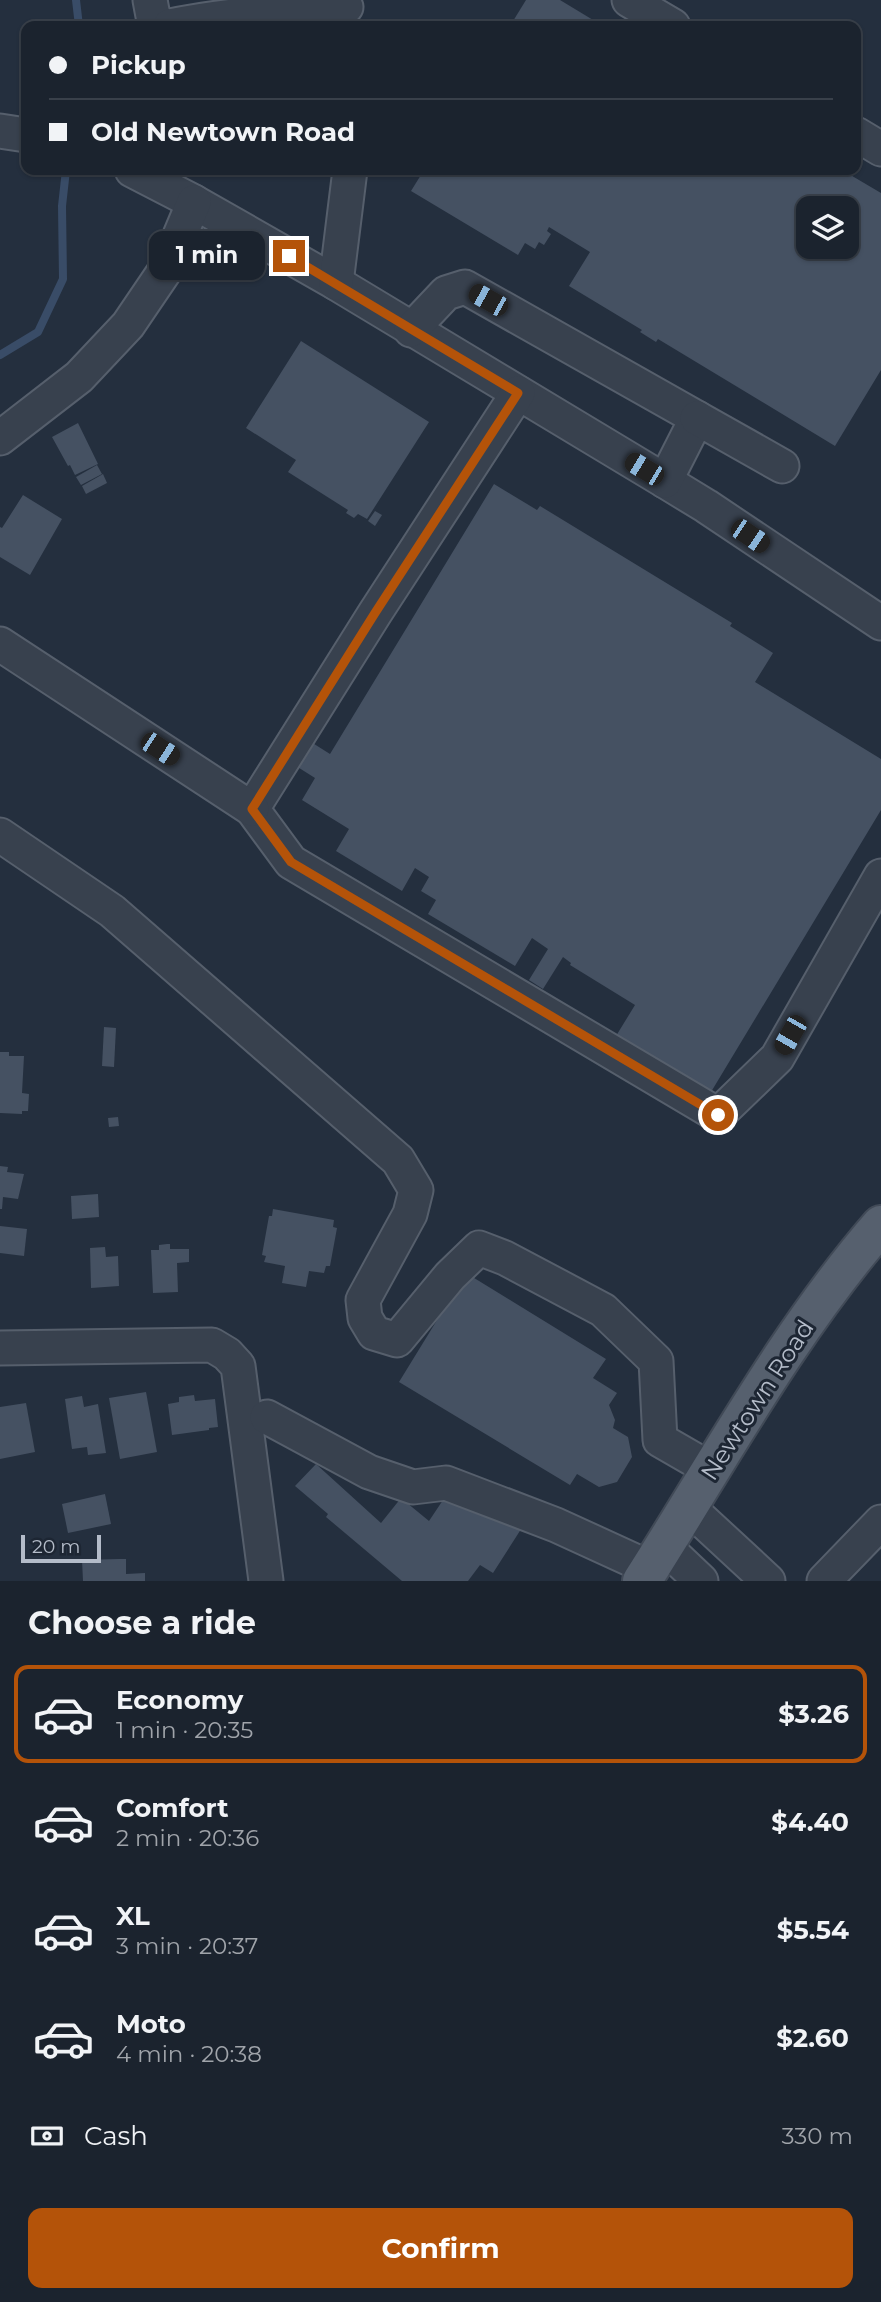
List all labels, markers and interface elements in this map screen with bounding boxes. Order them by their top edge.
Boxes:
text: Pickup [91,49,186,81]
text: Old Newtown Road [91,116,355,148]
map controls [796,196,859,259]
button: layers [796,196,859,259]
callout: 1 min [149,232,264,280]
route end [273,240,305,272]
text: 1 min [176,241,238,269]
car [465,281,512,319]
car [621,449,668,489]
car [727,516,774,556]
car [137,729,184,769]
car [771,1012,810,1058]
route start [702,1099,734,1131]
street label: Newtown Road [694,1314,820,1486]
scale bar [21,1532,102,1564]
text: 20 m [32,1535,80,1558]
text: Choose a ride [28,1603,256,1642]
icon: car [32,1683,95,1746]
text: Economy [116,1684,243,1716]
text: $3.26 [778,1698,849,1730]
text: 1 min · 20:35 [116,1716,253,1744]
icon: car [32,1791,95,1854]
text: Comfort [116,1792,228,1824]
text: $4.40 [771,1806,849,1838]
text: 2 min · 20:36 [116,1824,259,1852]
icon: car [32,1899,95,1962]
text: XL [116,1900,150,1932]
text: $5.54 [777,1914,849,1946]
text: 3 min · 20:37 [116,1932,258,1960]
icon: car [32,2007,95,2070]
text: Moto [116,2008,186,2040]
text: $2.60 [776,2022,849,2054]
text: 4 min · 20:38 [116,2040,262,2068]
icon: cash [28,2117,66,2155]
text: Cash [84,2120,148,2152]
text: 330 m [782,2122,853,2150]
button: Confirm [28,2208,853,2288]

